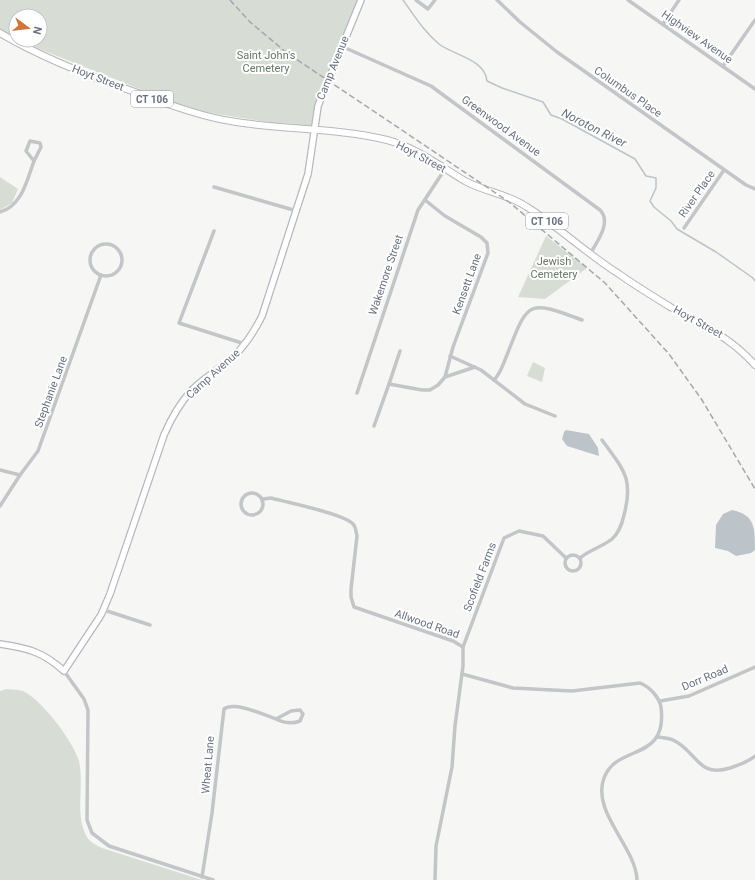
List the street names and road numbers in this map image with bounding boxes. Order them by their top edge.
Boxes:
street label: Highview Avenue [659,8,735,66]
street label: Camp Avenue [314,34,352,102]
street label: Hoyt Street [70,62,126,94]
street label: Columbus Place [592,64,664,120]
road number: CT 106 [131,91,173,107]
street label: Greenwood Avenue [459,93,543,159]
street label: Hoyt Street [394,138,449,176]
street label: River Place [676,168,718,220]
road number: CT 106 [526,213,568,229]
street label: Wakemore Street [366,233,406,317]
street label: Kensett Lane [450,252,484,316]
street label: Hoyt Street [671,303,725,341]
street label: Camp Avenue [184,346,243,401]
street label: Stephanie Lane [32,354,70,430]
street label: Scofield Farms [461,540,499,613]
street label: Allwood Road [393,607,461,641]
street label: Dorr Road [680,662,730,694]
street label: Wheat Lane [199,735,217,794]

